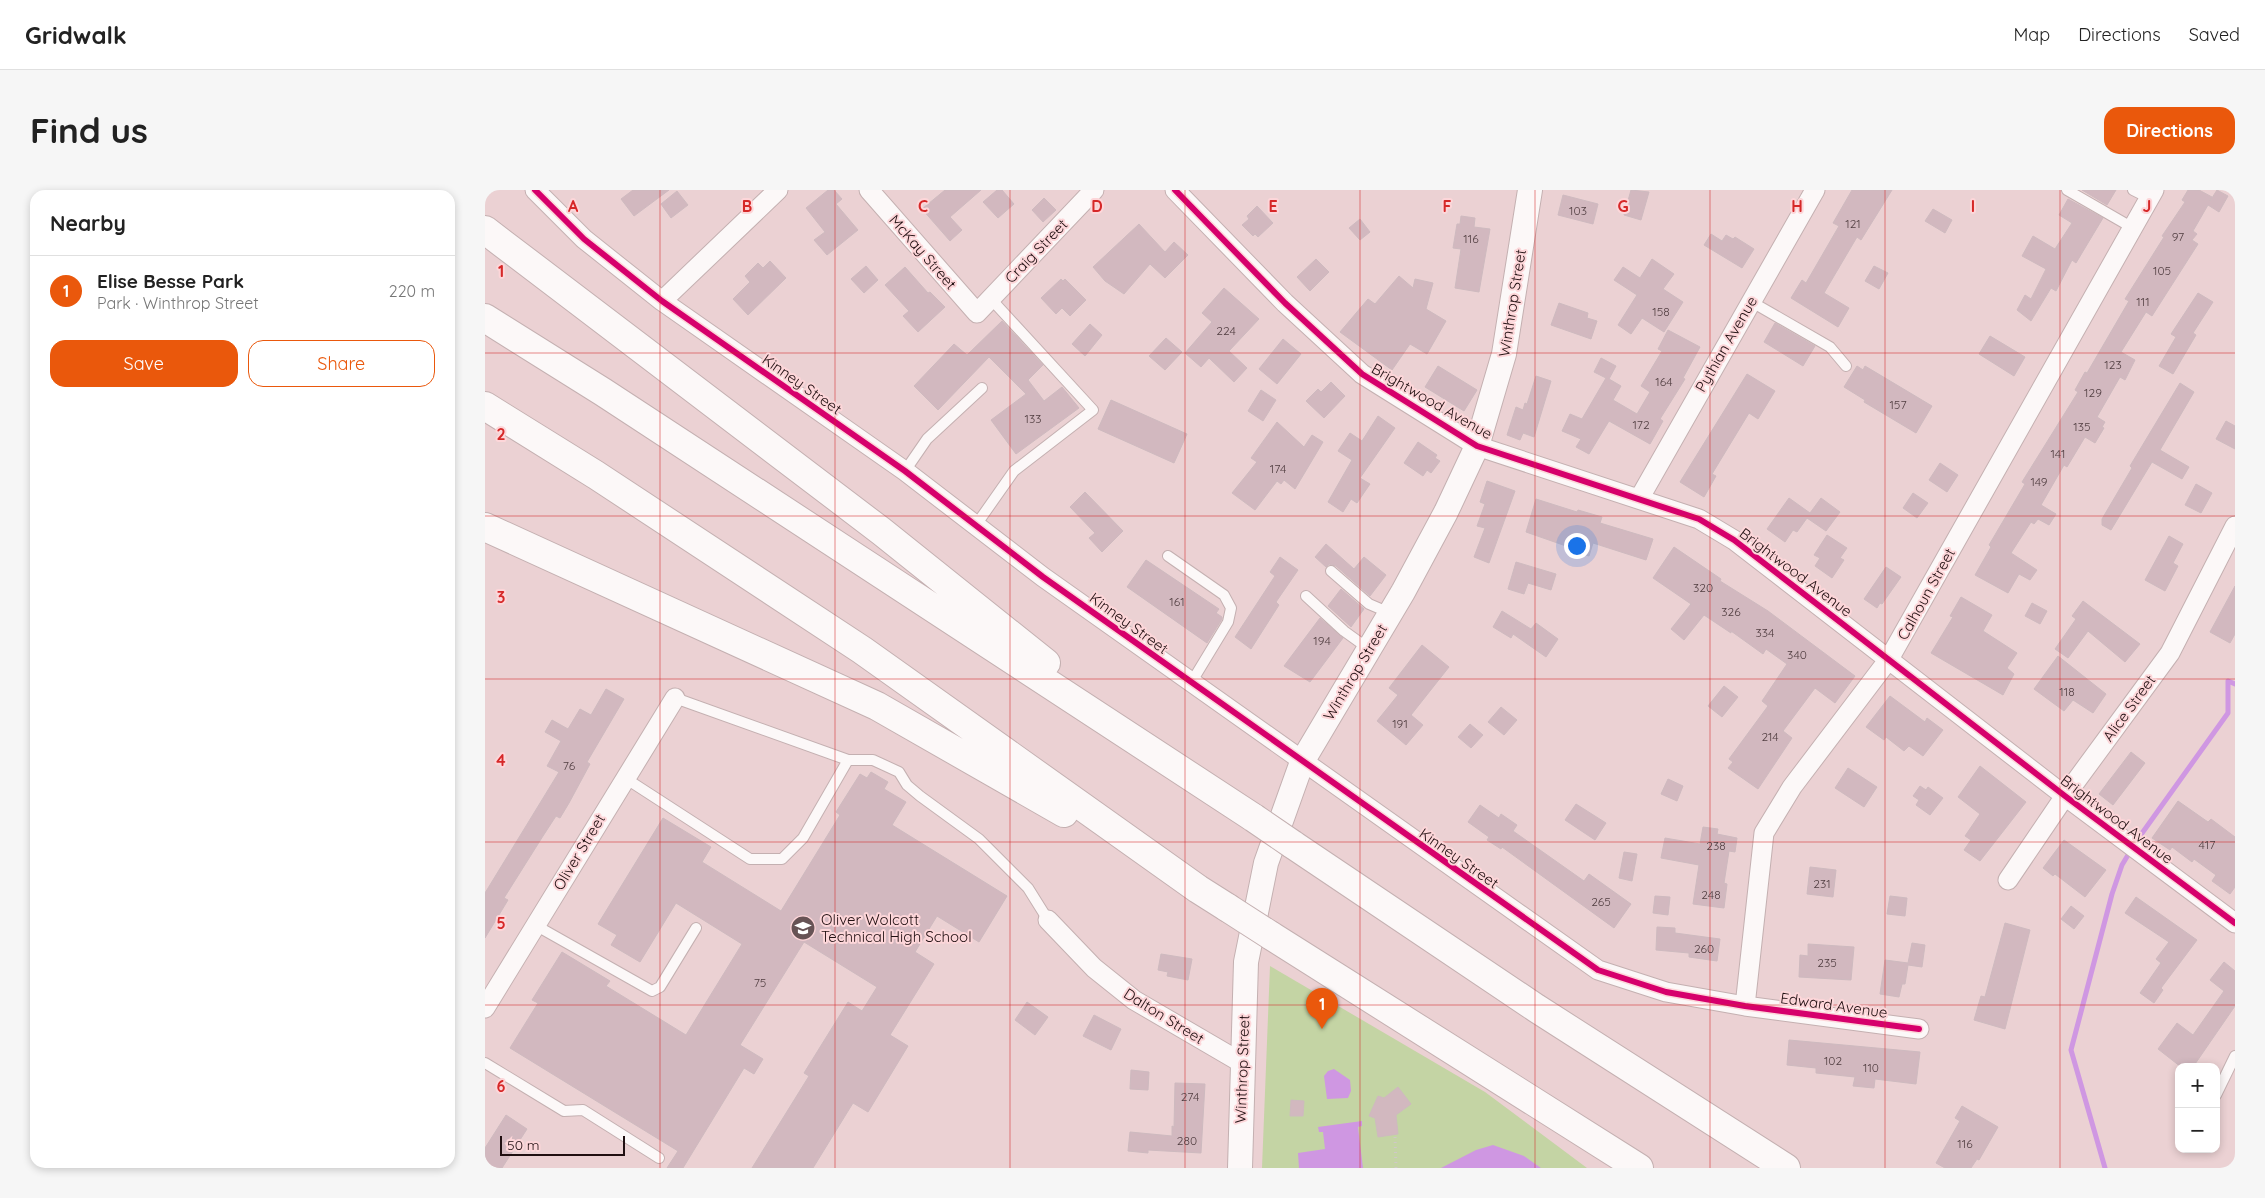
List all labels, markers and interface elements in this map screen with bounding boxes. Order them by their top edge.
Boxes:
text: Gridwalk [25,20,127,50]
text: Map [2013,23,2050,46]
text: Directions [2078,23,2161,46]
text: Saved [2189,23,2240,46]
button: Directions [2104,107,2235,154]
text: Find us [30,108,148,152]
text: A [568,196,579,216]
text: B [742,196,752,216]
text: C [918,196,928,216]
text: D [1091,196,1103,216]
text: E [1268,196,1278,216]
text: F [1443,196,1452,216]
text: G [1617,196,1629,216]
text: H [1791,196,1803,216]
text: I [1971,196,1975,216]
text: J [2143,196,2151,216]
house number: 103 [1569,203,1587,218]
text: Nearby [50,210,126,236]
street label: McKay Street [885,211,961,293]
street label: Craig Street [1001,215,1071,287]
house number: 121 [1845,216,1861,231]
house number: 97 [2172,229,2184,244]
house number: 116 [1463,231,1479,246]
street label: Winthrop Street [1494,248,1530,358]
text: 1 [498,261,504,281]
house number: 105 [2153,263,2171,278]
text: Elise Besse Park [97,269,244,293]
text: 1 [63,281,69,301]
text: 220 m [389,281,435,301]
text: Park · Winthrop Street [97,293,259,313]
street label: Pythian Avenue [1691,293,1761,395]
house number: 111 [2136,294,2150,309]
house number: 158 [1652,304,1670,319]
house number: 224 [1216,323,1236,338]
button: Save [50,340,238,387]
button: Share [248,340,435,387]
street label: Kinney Street [759,350,845,418]
house number: 123 [2104,357,2122,372]
street label: Brightwood Avenue [1368,359,1496,443]
house number: 164 [1655,374,1673,389]
house number: 129 [2084,385,2102,400]
house number: 157 [1889,397,1907,412]
house number: 133 [1024,411,1042,426]
house number: 172 [1632,417,1650,432]
house number: 135 [2073,419,2091,434]
text: 2 [496,424,506,444]
house number: 141 [2051,446,2065,461]
house number: 174 [1270,461,1286,476]
house number: 149 [2030,474,2048,489]
street label: Brightwood Avenue [1736,523,1856,621]
your location [1564,533,1590,559]
street label: Calhoun Street [1893,545,1959,643]
house number: 320 [1693,580,1713,595]
text: 3 [497,587,505,607]
street label: Kinney Street [1086,588,1172,658]
house number: 161 [1169,594,1185,609]
house number: 326 [1721,604,1741,619]
street label: Winthrop Street [1319,621,1391,723]
house number: 334 [1756,625,1774,640]
house number: 194 [1313,633,1331,648]
house number: 340 [1787,647,1807,662]
street label: Alice Street [2098,671,2160,745]
house number: 118 [2059,684,2075,699]
house number: 191 [1392,716,1408,731]
house number: 214 [1761,729,1779,744]
text: 4 [496,750,506,770]
house number: 76 [563,758,576,773]
street label: Brightwood Avenue [2057,770,2177,868]
street label: Oliver Street [549,811,609,893]
street label: Kinney Street [1416,824,1502,892]
house number: 417 [2199,837,2215,852]
house number: 238 [1706,838,1726,853]
house number: 231 [1813,876,1831,891]
house number: 248 [1701,887,1721,902]
house number: 265 [1591,894,1611,909]
place label: Oliver Wolcott Technical High School [821,910,972,946]
text: 5 [496,913,506,933]
school or university icon: Oliver Wolcott Technical High School [790,915,816,941]
house number: 260 [1694,941,1714,956]
house number: 235 [1817,955,1837,970]
house number: 75 [754,975,766,990]
street label: Dalton Street [1120,984,1208,1048]
pin: 1 [1306,988,1338,1029]
street label: Edward Avenue [1779,988,1889,1022]
street label: Winthrop Street [1231,1014,1253,1124]
house number: 102 [1824,1053,1842,1068]
house number: 110 [1863,1060,1879,1075]
map controls [2175,1063,2220,1153]
button: + [2175,1063,2220,1108]
text: 6 [497,1076,506,1096]
house number: 274 [1181,1089,1199,1104]
button: − [2175,1108,2220,1153]
scale bar [500,1133,625,1156]
house number: 280 [1177,1133,1197,1148]
text: 50 m [507,1136,540,1154]
house number: 116 [1957,1136,1973,1151]

